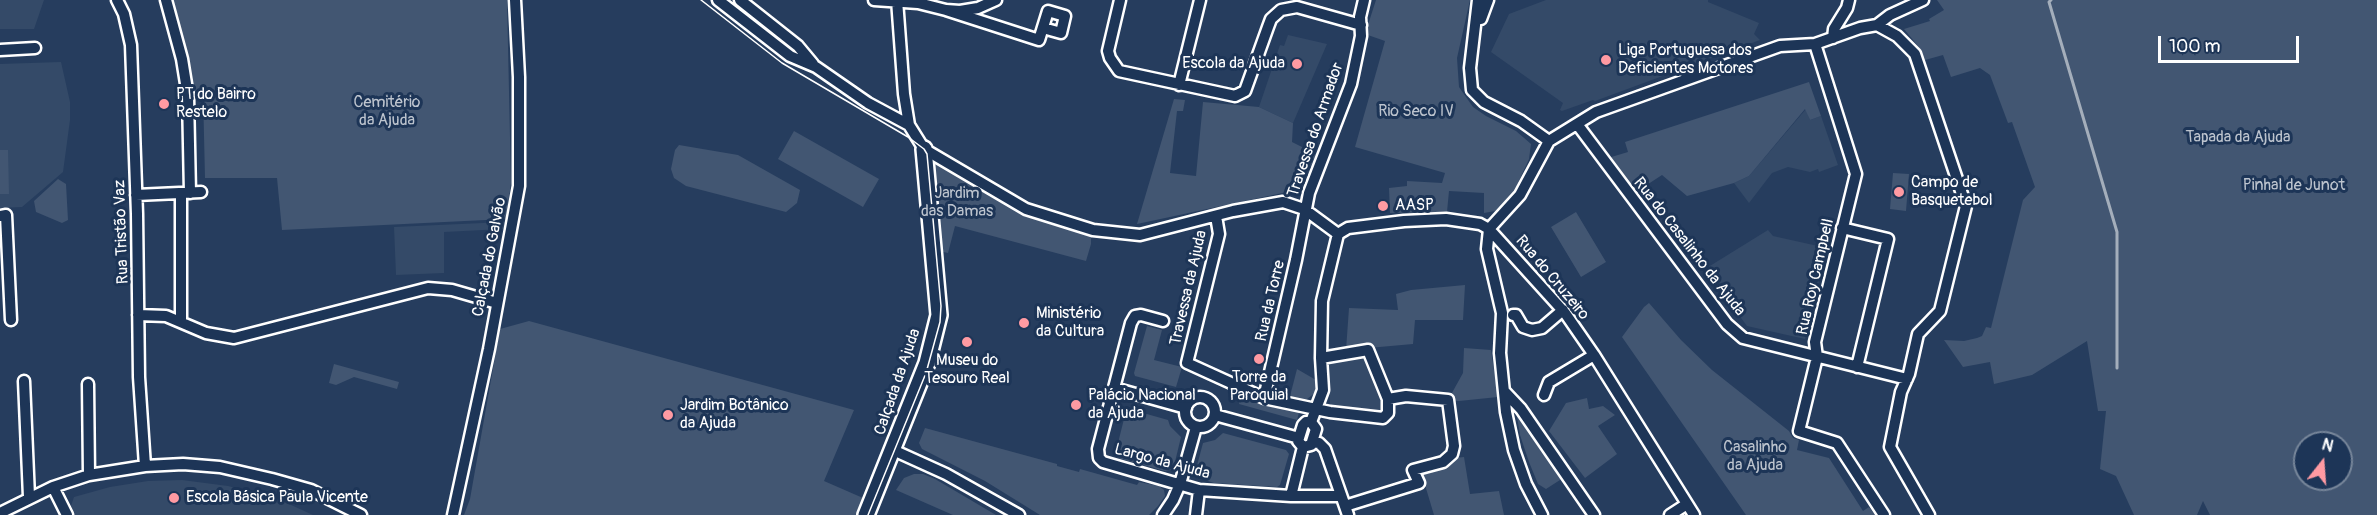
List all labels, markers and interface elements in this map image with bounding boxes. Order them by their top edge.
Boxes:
scale bar [2161,24,2302,62]
text: 100 m [2169,35,2221,58]
place label: Liga Portuguesa dos Deficientes Motores [1618,41,1753,79]
marker: Liga Portuguesa dos Deficientes Motores [1599,53,1613,67]
place label: Escola da Ajuda [1182,54,1285,74]
marker: Escola da Ajuda [1290,57,1304,71]
street label: Travessa do Armador [1284,60,1348,200]
place label: PT do Bairro Restelo [176,85,256,123]
park label: Cemitério da Ajuda [354,93,420,131]
marker: PT do Bairro Restelo [157,97,171,111]
park label: Rio Seco IV [1378,102,1454,122]
park label: Tapada da Ajuda [2186,128,2290,148]
place label: Campo de Basquetebol [1911,173,1993,211]
street label: Rua do Casalinho da Ajuda [1629,174,1749,320]
park label: Pinhal de Junot [2243,176,2345,196]
street label: Rua Tristão Vaz [111,179,133,285]
park label: Jardim das Damas [921,184,993,222]
marker: Campo de Basquetebol [1892,185,1906,199]
street label: Calçada do Galvão [469,196,511,318]
place label: AASP [1395,196,1434,216]
marker: AASP [1376,199,1390,213]
street label: Rua Roy Campbell [1793,217,1839,337]
street label: Travessa da Ajuda [1166,229,1212,347]
street label: Rua do Cruzeiro [1511,232,1593,324]
street label: Rua da Torre [1252,259,1290,343]
place label: Ministério da Cultura [1036,304,1104,342]
marker: Ministério da Cultura [1017,316,1031,330]
street label: Calçada da Ajuda [871,326,925,438]
marker: Museu do Tesouro Real [960,335,974,349]
place label: Museu do Tesouro Real [924,351,1010,389]
marker: Torre da Paroquial [1252,352,1266,366]
place label: Torre da Paroquial [1229,368,1289,406]
place label: Palácio Nacional da Ajuda [1088,386,1196,424]
place label: Jardim Botânico da Ajuda [680,396,789,434]
marker: Palácio Nacional da Ajuda [1069,398,1083,412]
marker: Jardim Botânico da Ajuda [661,408,675,422]
north arrow [2293,431,2353,491]
text: N [2320,435,2336,457]
park label: Casalinho da Ajuda [1723,438,1787,476]
street label: Largo da Ajuda [1112,440,1212,484]
place label: Escola Básica Paula Vicente [186,488,368,508]
marker: Escola Básica Paula Vicente [167,491,181,505]

